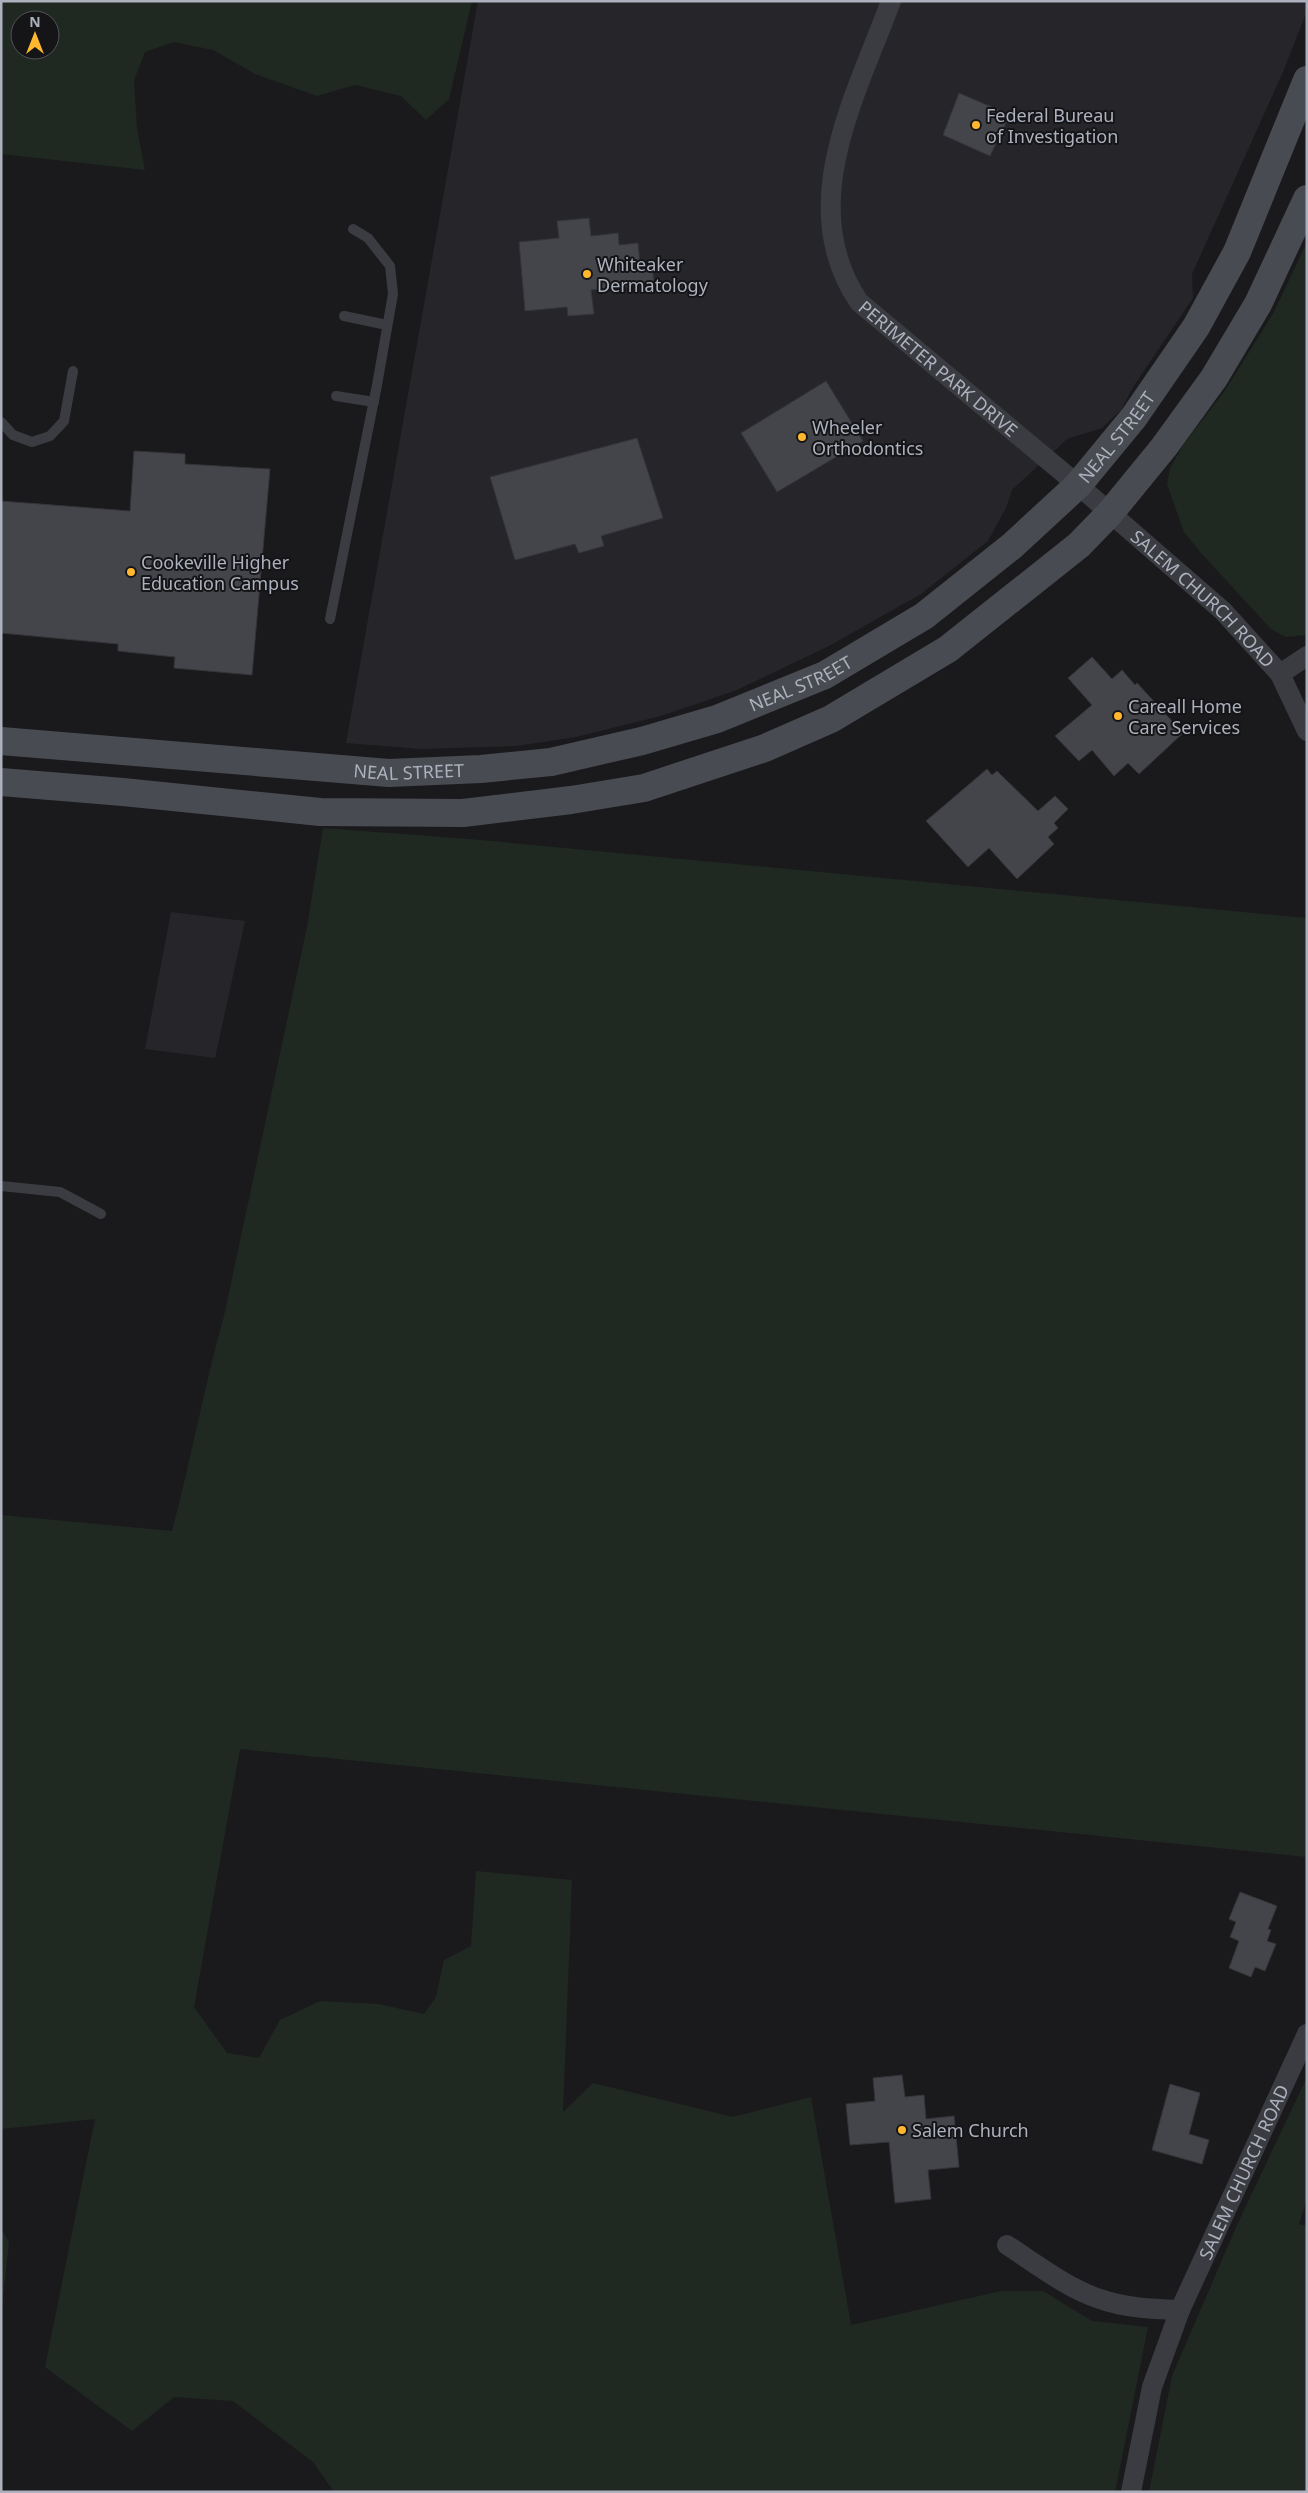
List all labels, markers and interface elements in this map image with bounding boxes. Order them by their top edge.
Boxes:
north arrow [10,10,60,60]
text: N [29,12,41,31]
place label: Federal Bureau of Investigation [986,103,1118,148]
marker: Federal Bureau of Investigation [970,119,982,131]
place label: Whiteaker Dermatology [597,252,709,297]
marker: Whiteaker Dermatology [581,268,593,280]
street label: PERIMETER PARK DRIVE [854,295,1023,442]
street label: NEAL STREET [1073,387,1160,488]
place label: Wheeler Orthodontics [812,415,924,460]
marker: Wheeler Orthodontics [796,431,808,443]
street label: SALEM CHURCH ROAD [1126,525,1280,672]
place label: Cookeville Higher Education Campus [141,550,299,595]
marker: Cookeville Higher Education Campus [125,566,137,578]
street label: NEAL STREET [745,650,856,717]
place label: Careall Home Care Services [1128,694,1242,739]
marker: Careall Home Care Services [1112,710,1124,722]
street label: NEAL STREET [353,758,464,785]
street label: SALEM CHURCH ROAD [1193,2081,1294,2263]
place label: Salem Church [912,2118,1029,2142]
marker: Salem Church [896,2124,908,2136]

